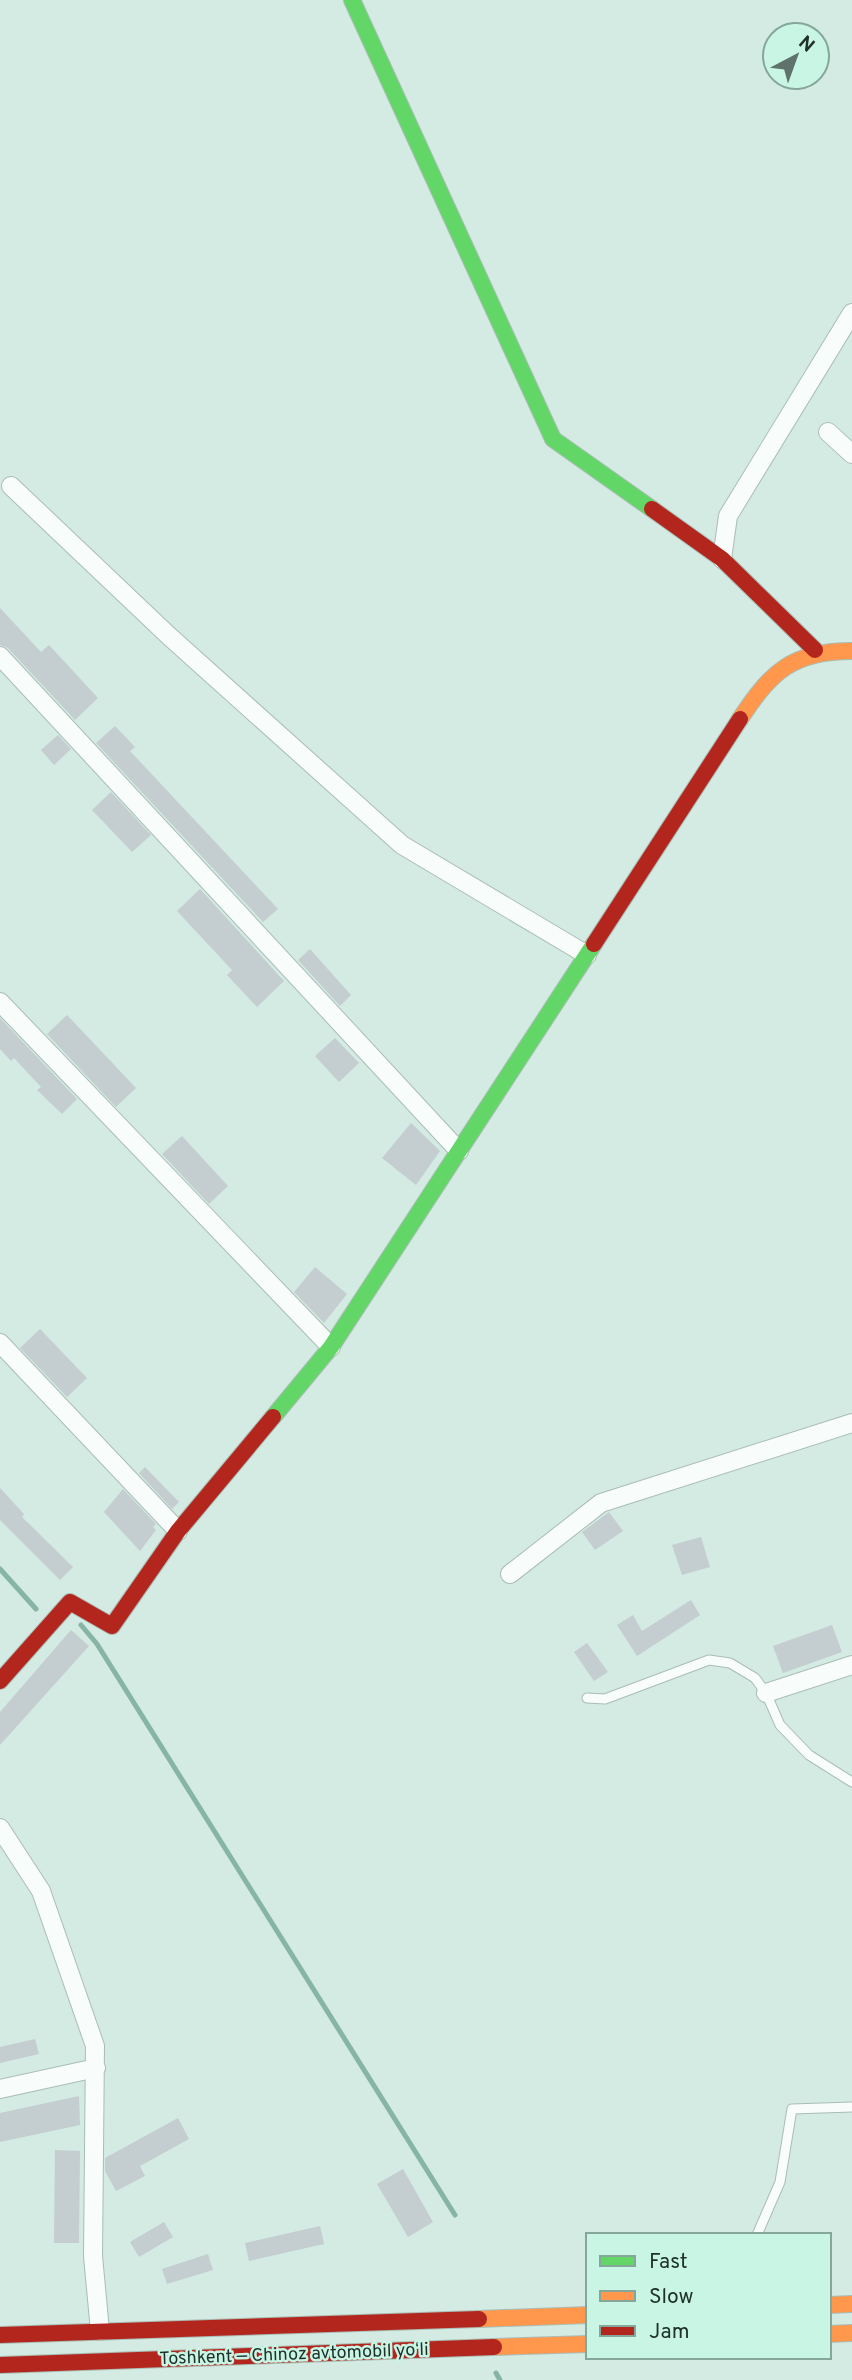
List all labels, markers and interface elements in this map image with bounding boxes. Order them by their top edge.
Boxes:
north arrow [761,21,831,91]
text: N [793,31,819,58]
legend [586,2233,831,2359]
text: Fast [649,2249,688,2276]
text: Slow [649,2284,694,2311]
text: Jam [649,2319,690,2346]
street label: Toshkent — Chinoz avtomobil yoʻli [159,2339,429,2371]

